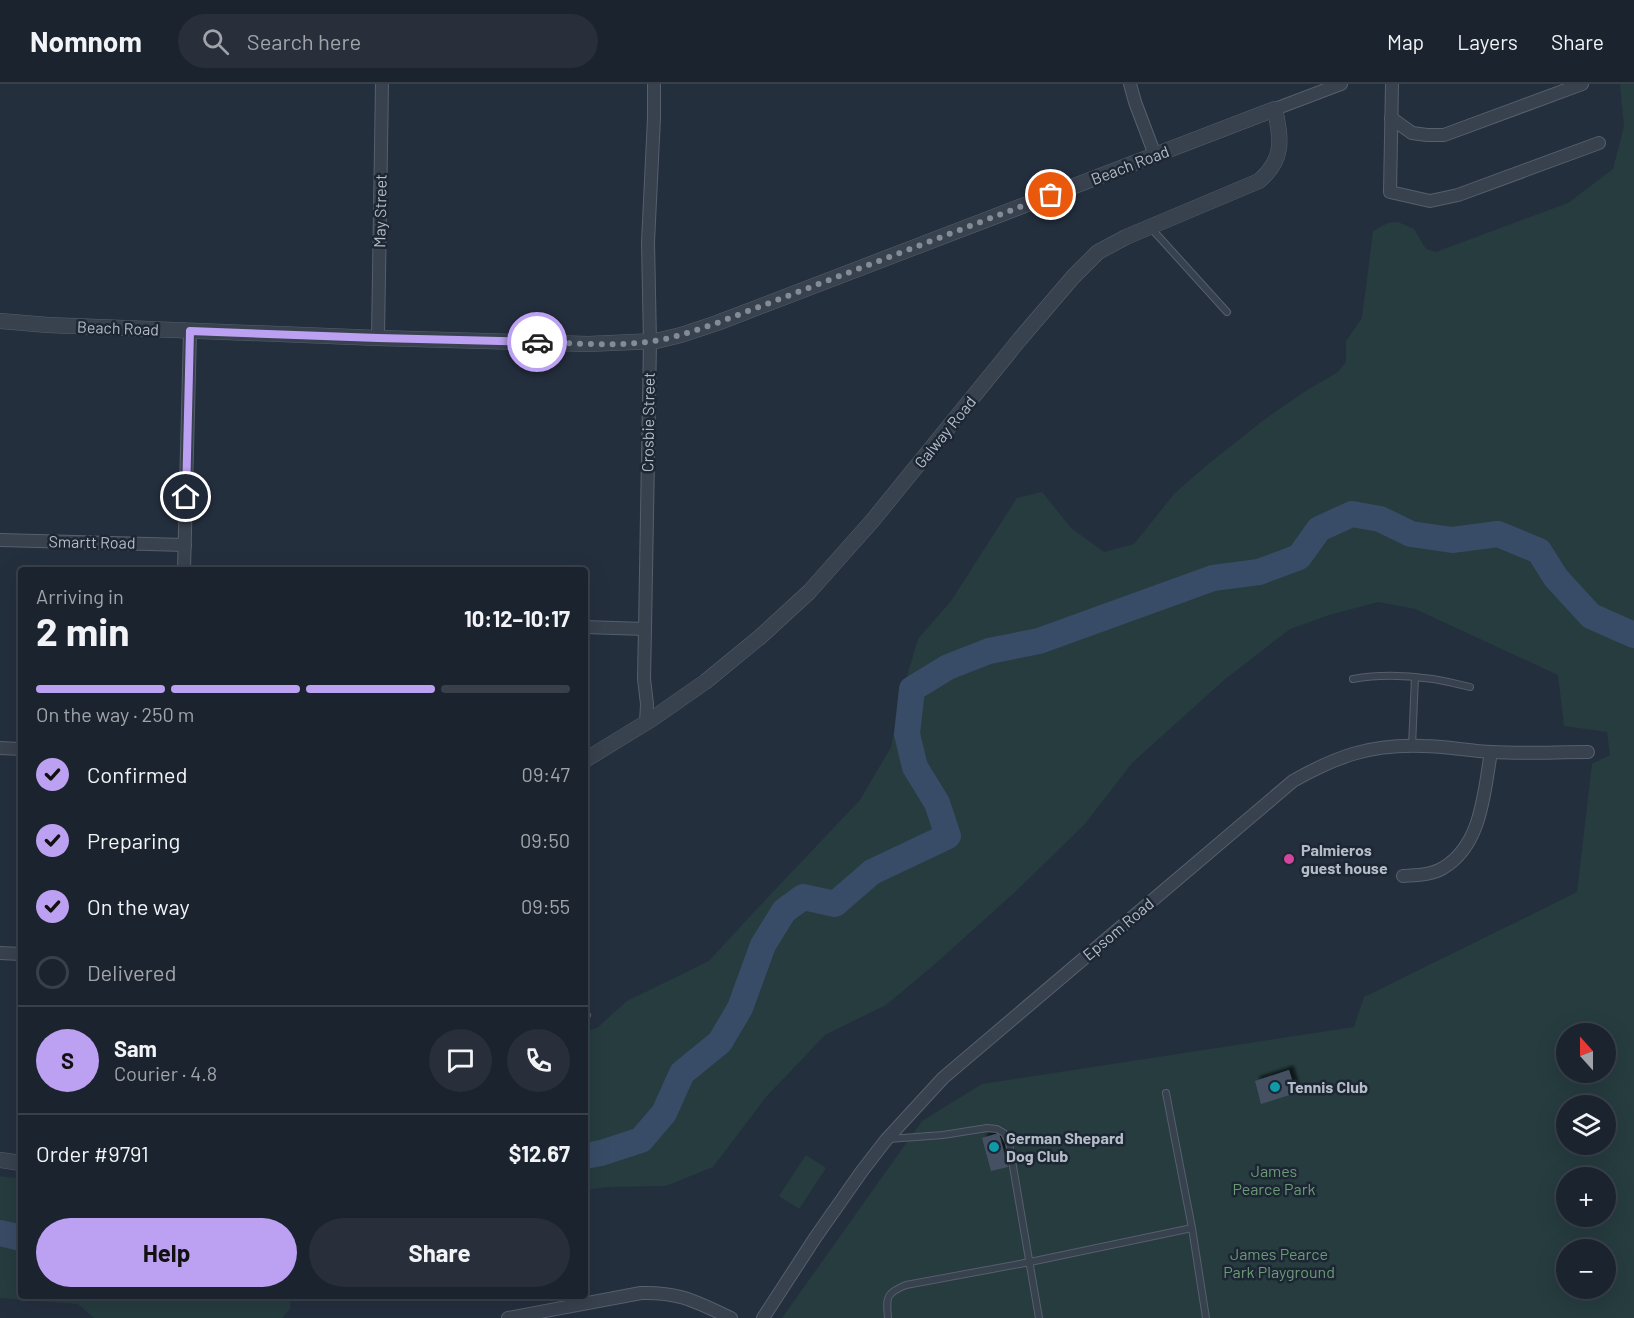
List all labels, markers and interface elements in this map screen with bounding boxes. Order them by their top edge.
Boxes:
search box [178,14,598,68]
text: Nomnom [30,24,142,58]
icon: search [199,25,232,58]
text: Search here [247,28,361,54]
text: Map [1387,29,1424,54]
text: Layers [1457,29,1518,54]
text: Share [1551,29,1604,54]
street label: Beach Road [1088,141,1172,188]
pin [1025,169,1076,220]
street label: May Street [369,174,390,248]
icon: bag [1034,178,1067,211]
courier [507,312,567,372]
street label: Beach Road [77,317,159,338]
icon: car [521,326,554,359]
street label: Crosbie Street [637,372,658,472]
street label: Galway Road [910,392,979,471]
pin [160,471,211,522]
icon: home [169,480,202,513]
street label: Smartt Road [48,531,136,552]
text: Arriving in [36,584,124,608]
text: 10:12–10:17 [464,605,570,631]
text: 2 min [36,607,129,654]
text: On the way · 250 m [36,702,194,726]
icon: check [36,758,69,791]
text: Confirmed [87,761,187,787]
text: 09:47 [522,762,570,786]
icon: check [36,824,69,857]
text: Preparing [87,827,180,853]
text: 09:50 [520,828,570,852]
place label: Palmieros guest house [1301,840,1388,877]
marker: Palmieros guest house [1282,852,1296,866]
icon: check [36,890,69,923]
text: On the way [87,893,190,919]
street label: Epsom Road [1078,893,1157,964]
text: 09:55 [521,894,570,918]
text: Delivered [87,959,176,985]
north arrow [1556,1023,1616,1083]
map controls [1556,1023,1616,1299]
button: chat [429,1029,492,1092]
button: phone [507,1029,570,1092]
text: Sam [114,1035,157,1061]
text: S [61,1047,74,1073]
text: Courier · 4.8 [114,1061,217,1085]
place label: Tennis Club [1287,1077,1368,1096]
marker: Tennis Club [1268,1080,1282,1094]
button: layers [1556,1095,1616,1155]
place label: German Shepard Dog Club [1006,1128,1124,1165]
text: Order #9791 [36,1140,149,1166]
text: $12.67 [509,1140,570,1166]
marker: German Shepard Dog Club [987,1140,1001,1154]
park label: James Pearce Park [1233,1161,1316,1198]
button: + [1556,1167,1616,1227]
button: Help [36,1218,297,1287]
button: Share [309,1218,570,1287]
button: − [1556,1239,1616,1299]
park label: James Pearce Park Playground [1223,1244,1335,1281]

